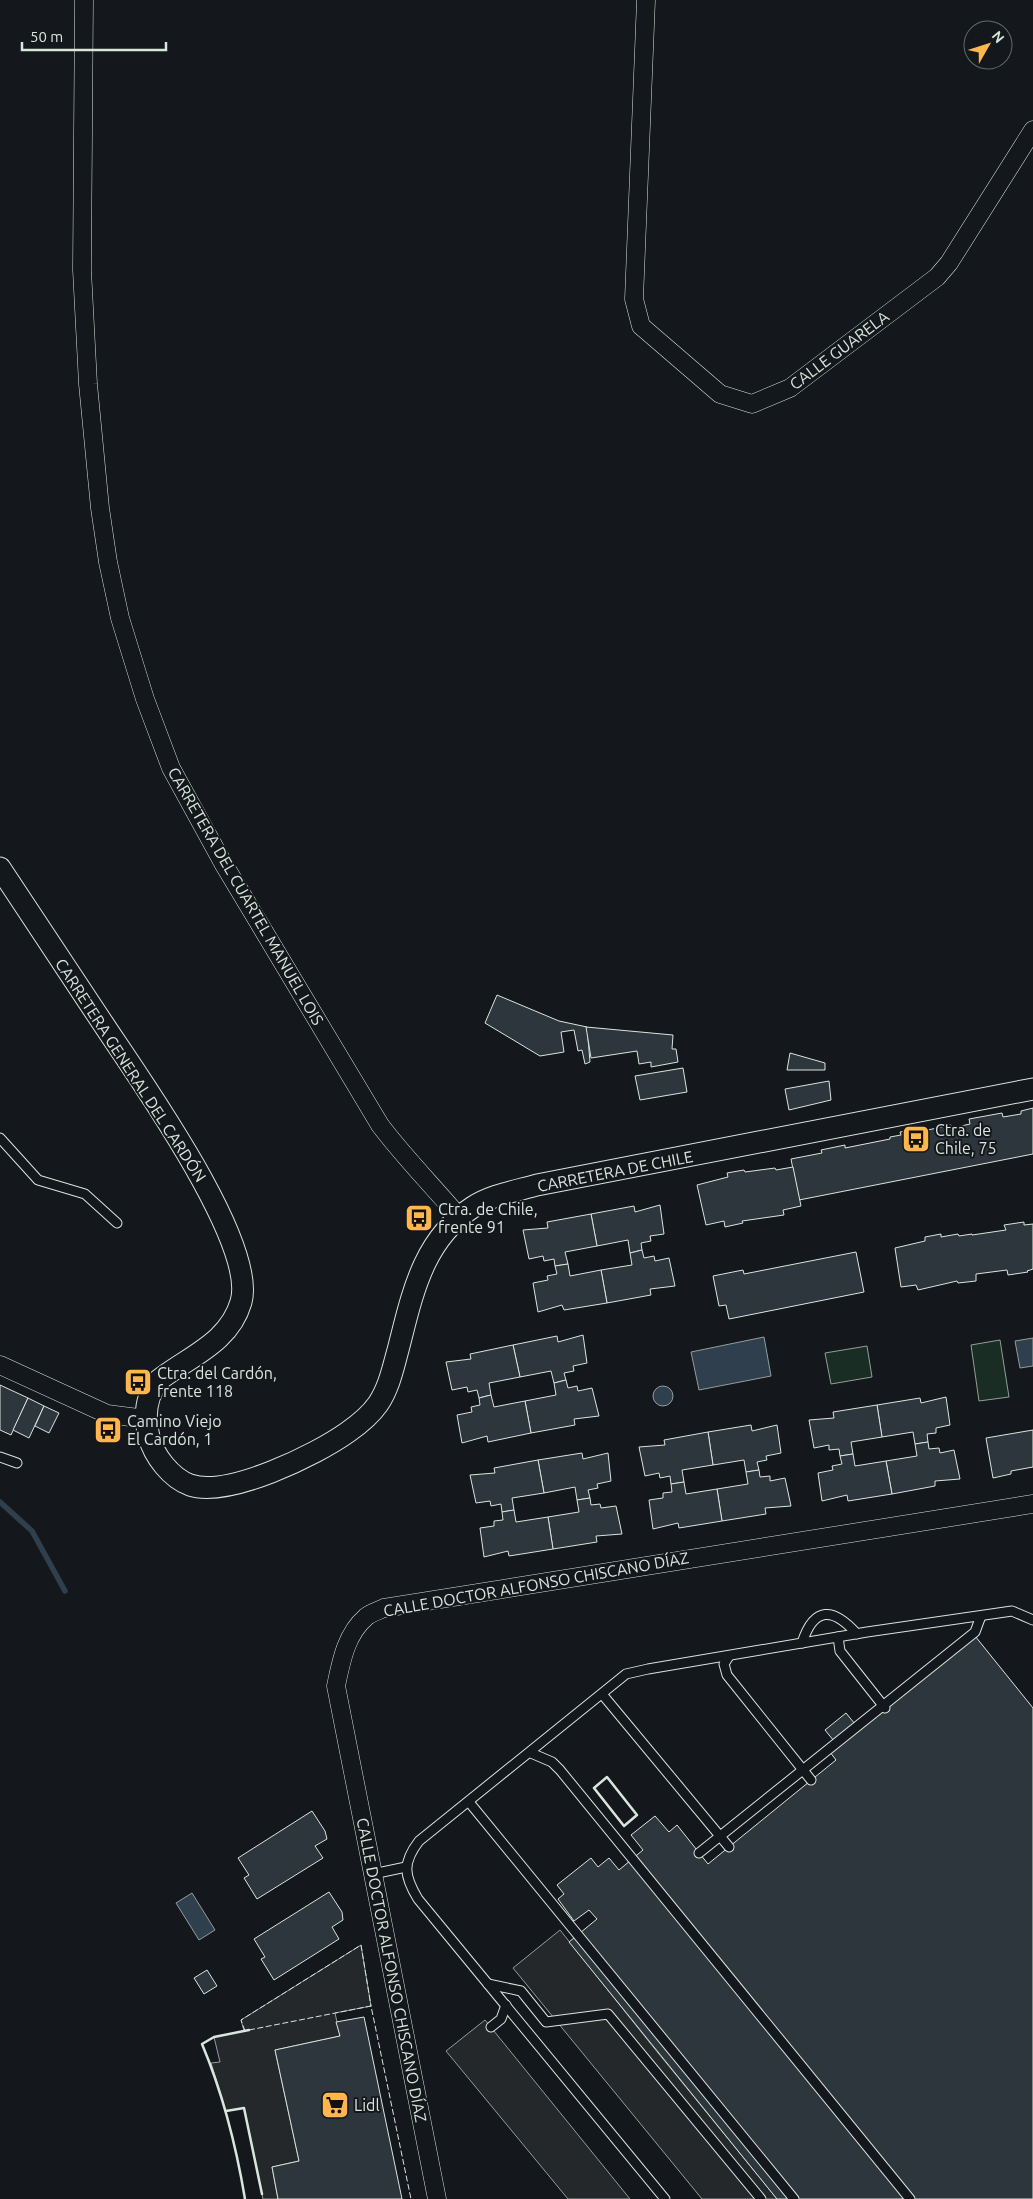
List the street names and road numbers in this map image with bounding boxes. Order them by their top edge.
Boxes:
street label: CALLE GUARELA [786,307,893,393]
street label: CARRETERA DEL CUARTEL MANUEL LOIS [165,764,327,1028]
street label: CARRETERA GENERAL DEL CARDÓN [52,955,211,1185]
street label: CARRETERA DE CHILE [536,1147,694,1195]
street label: CALLE DOCTOR ALFONSO CHISCANO DÍAZ [382,1546,690,1620]
street label: CALLE DOCTOR ALFONSO CHISCANO DÍAZ [354,1816,432,2124]

